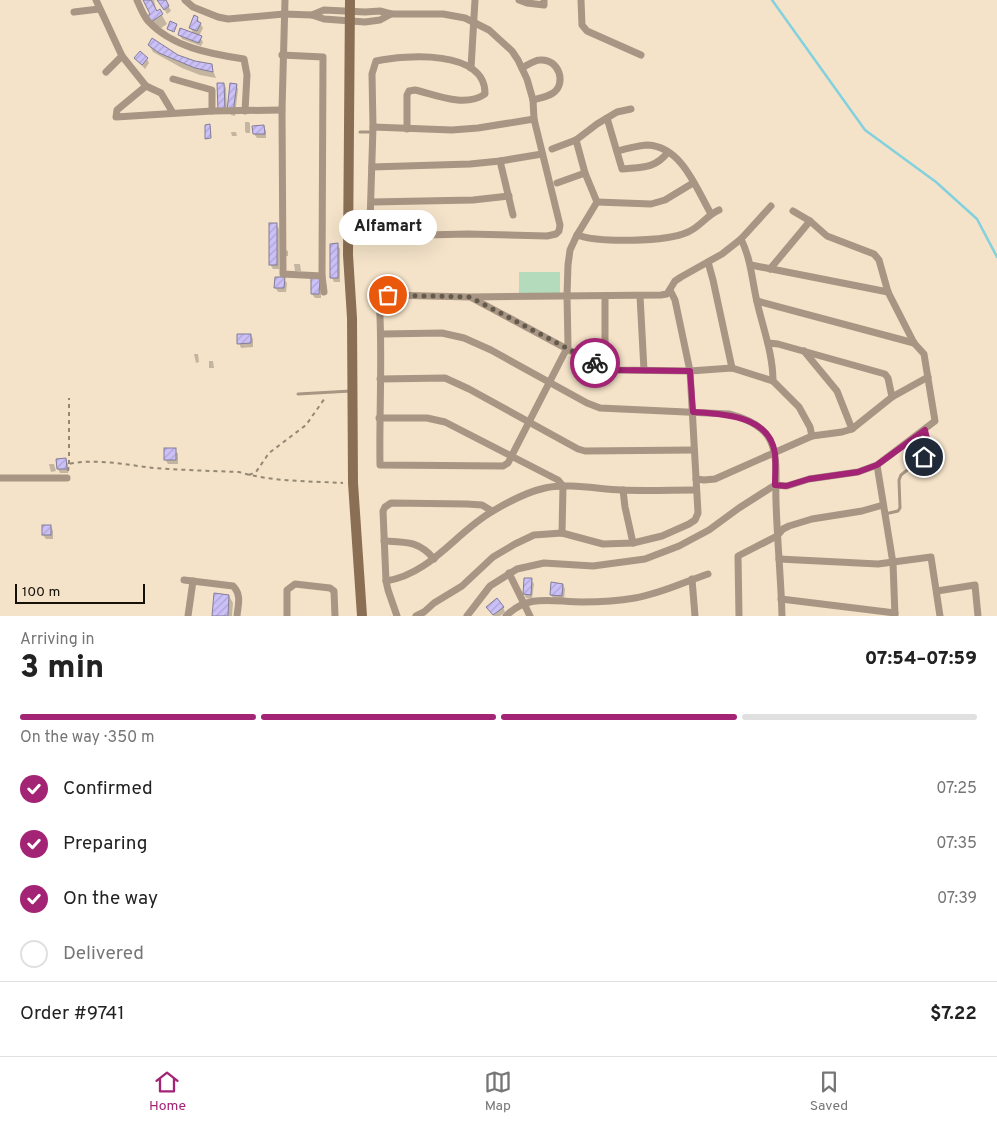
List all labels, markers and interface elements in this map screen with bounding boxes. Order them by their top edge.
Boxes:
callout: Alfamart [339,210,437,245]
text: Alfamart [354,217,422,237]
pin [367,274,409,316]
icon: bag [374,281,402,309]
courier [570,338,620,388]
icon: bike [581,349,609,377]
pin [903,436,945,478]
icon: home [910,443,938,471]
scale bar [15,581,145,604]
text: 100 m [22,584,60,601]
text: Arriving in [20,630,95,650]
text: 07:54–07:59 [865,647,977,671]
text: 3 min [20,649,104,689]
text: On the way · 350 m [20,728,155,748]
icon: check [20,775,48,803]
text: Confirmed [63,777,153,801]
text: 07:25 [936,779,977,799]
icon: check [20,830,48,858]
text: Preparing [63,832,147,856]
text: 07:35 [936,834,977,854]
icon: check [20,885,48,913]
text: On the way [63,887,158,911]
text: 07:39 [937,889,977,909]
text: Delivered [63,942,144,966]
text: Order #9741 [20,1002,124,1026]
text: $7.22 [930,1002,977,1026]
tab: Home [149,1068,186,1115]
tab: Map [484,1068,512,1115]
tab: Saved [810,1068,848,1115]

